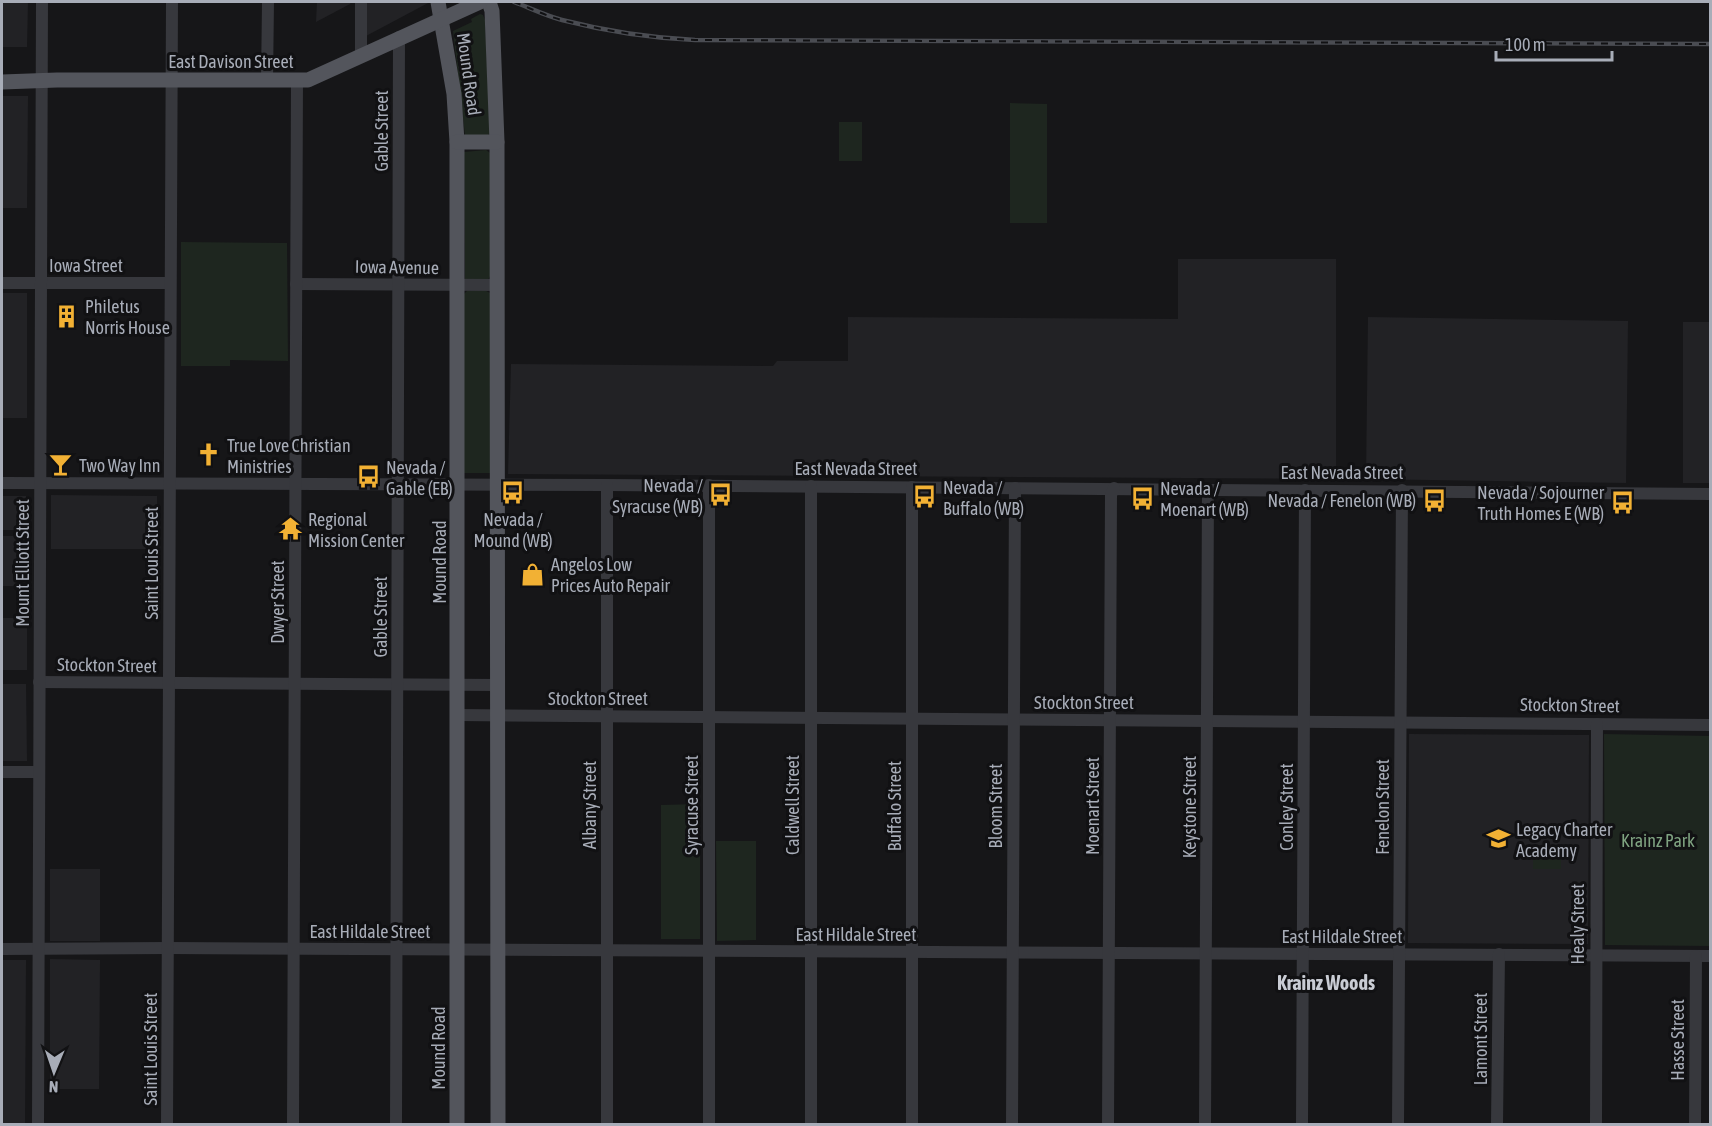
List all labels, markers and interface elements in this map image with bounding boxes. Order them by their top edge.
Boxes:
scale bar [1496,24,1612,62]
street label: Mound Road [453,31,485,117]
text: 100 m [1505,34,1546,55]
street label: East Davison Street [168,51,294,72]
street label: Gable Street [371,90,392,172]
street label: Iowa Street [49,255,123,276]
street label: Iowa Avenue [355,256,439,278]
place label: Philetus Norris House [85,296,170,338]
building icon: Philetus Norris House [54,303,80,329]
place label: True Love Christian Ministries [227,435,351,477]
church icon: True Love Christian Ministries [196,442,222,468]
bar icon: Two Way Inn [48,452,74,478]
place label: Two Way Inn [79,455,161,476]
place label: Nevada / Gable (EB) [386,457,453,499]
street label: East Nevada Street [794,458,918,479]
street label: East Nevada Street [1280,462,1404,483]
bus stop icon: Nevada / Gable (EB) [355,464,381,490]
place label: Nevada / Syracuse (WB) [612,475,703,517]
place label: Nevada / Buffalo (WB) [943,477,1024,519]
place label: Nevada / Moenart (WB) [1160,478,1249,520]
bus stop icon: Nevada / Mound (WB) [500,480,526,506]
bus stop icon: Nevada / Syracuse (WB) [708,482,734,508]
place label: Nevada / Sojourner Truth Homes E (WB) [1477,482,1605,524]
bus stop icon: Nevada / Buffalo (WB) [912,484,938,510]
bus stop icon: Nevada / Moenart (WB) [1129,485,1155,511]
bus stop icon: Nevada / Fenelon (WB) [1421,487,1447,513]
bus stop icon: Nevada / Sojourner Truth Homes E (WB) [1609,489,1635,515]
place label: Nevada / Fenelon (WB) [1267,490,1416,511]
street label: Mount Elliott Street [12,499,33,627]
street label: Saint Louis Street [141,506,162,620]
place label: Regional Mission Center [308,509,405,551]
place label: Nevada / Mound (WB) [473,509,553,551]
temple icon: Regional Mission Center [277,516,303,542]
street label: Mound Road [429,520,450,604]
place label: Angelos Low Prices Auto Repair [551,554,671,596]
street label: Dwyer Street [267,560,288,644]
shop icon: Angelos Low Prices Auto Repair [520,561,546,587]
street label: Gable Street [370,576,391,658]
street label: Stockton Street [57,654,157,676]
street label: Stockton Street [548,688,648,709]
street label: Stockton Street [1034,692,1134,713]
street label: Stockton Street [1520,694,1620,716]
street label: Syracuse Street [681,755,702,855]
street label: Caldwell Street [782,755,803,855]
street label: Keystone Street [1179,756,1200,858]
street label: Moenart Street [1082,757,1103,855]
street label: Fenelon Street [1372,759,1393,855]
street label: Albany Street [579,761,600,849]
street label: Buffalo Street [884,761,905,851]
street label: Conley Street [1276,763,1297,851]
street label: Bloom Street [985,764,1006,848]
place label: Legacy Charter Academy [1516,819,1613,861]
school or university icon: Legacy Charter Academy [1485,826,1511,852]
park label: Krainz Park [1621,830,1695,851]
street label: Healy Street [1567,884,1588,964]
street label: East Hildale Street [310,921,430,942]
street label: East Hildale Street [796,924,916,945]
street label: East Hildale Street [1282,926,1402,947]
district label: Krainz Woods [1277,971,1375,994]
street label: Saint Louis Street [140,992,161,1106]
street label: Lamont Street [1470,993,1491,1085]
street label: Hasse Street [1667,999,1688,1081]
street label: Mound Road [428,1006,449,1090]
north arrow [24,1042,84,1102]
text: N [48,1078,59,1096]

